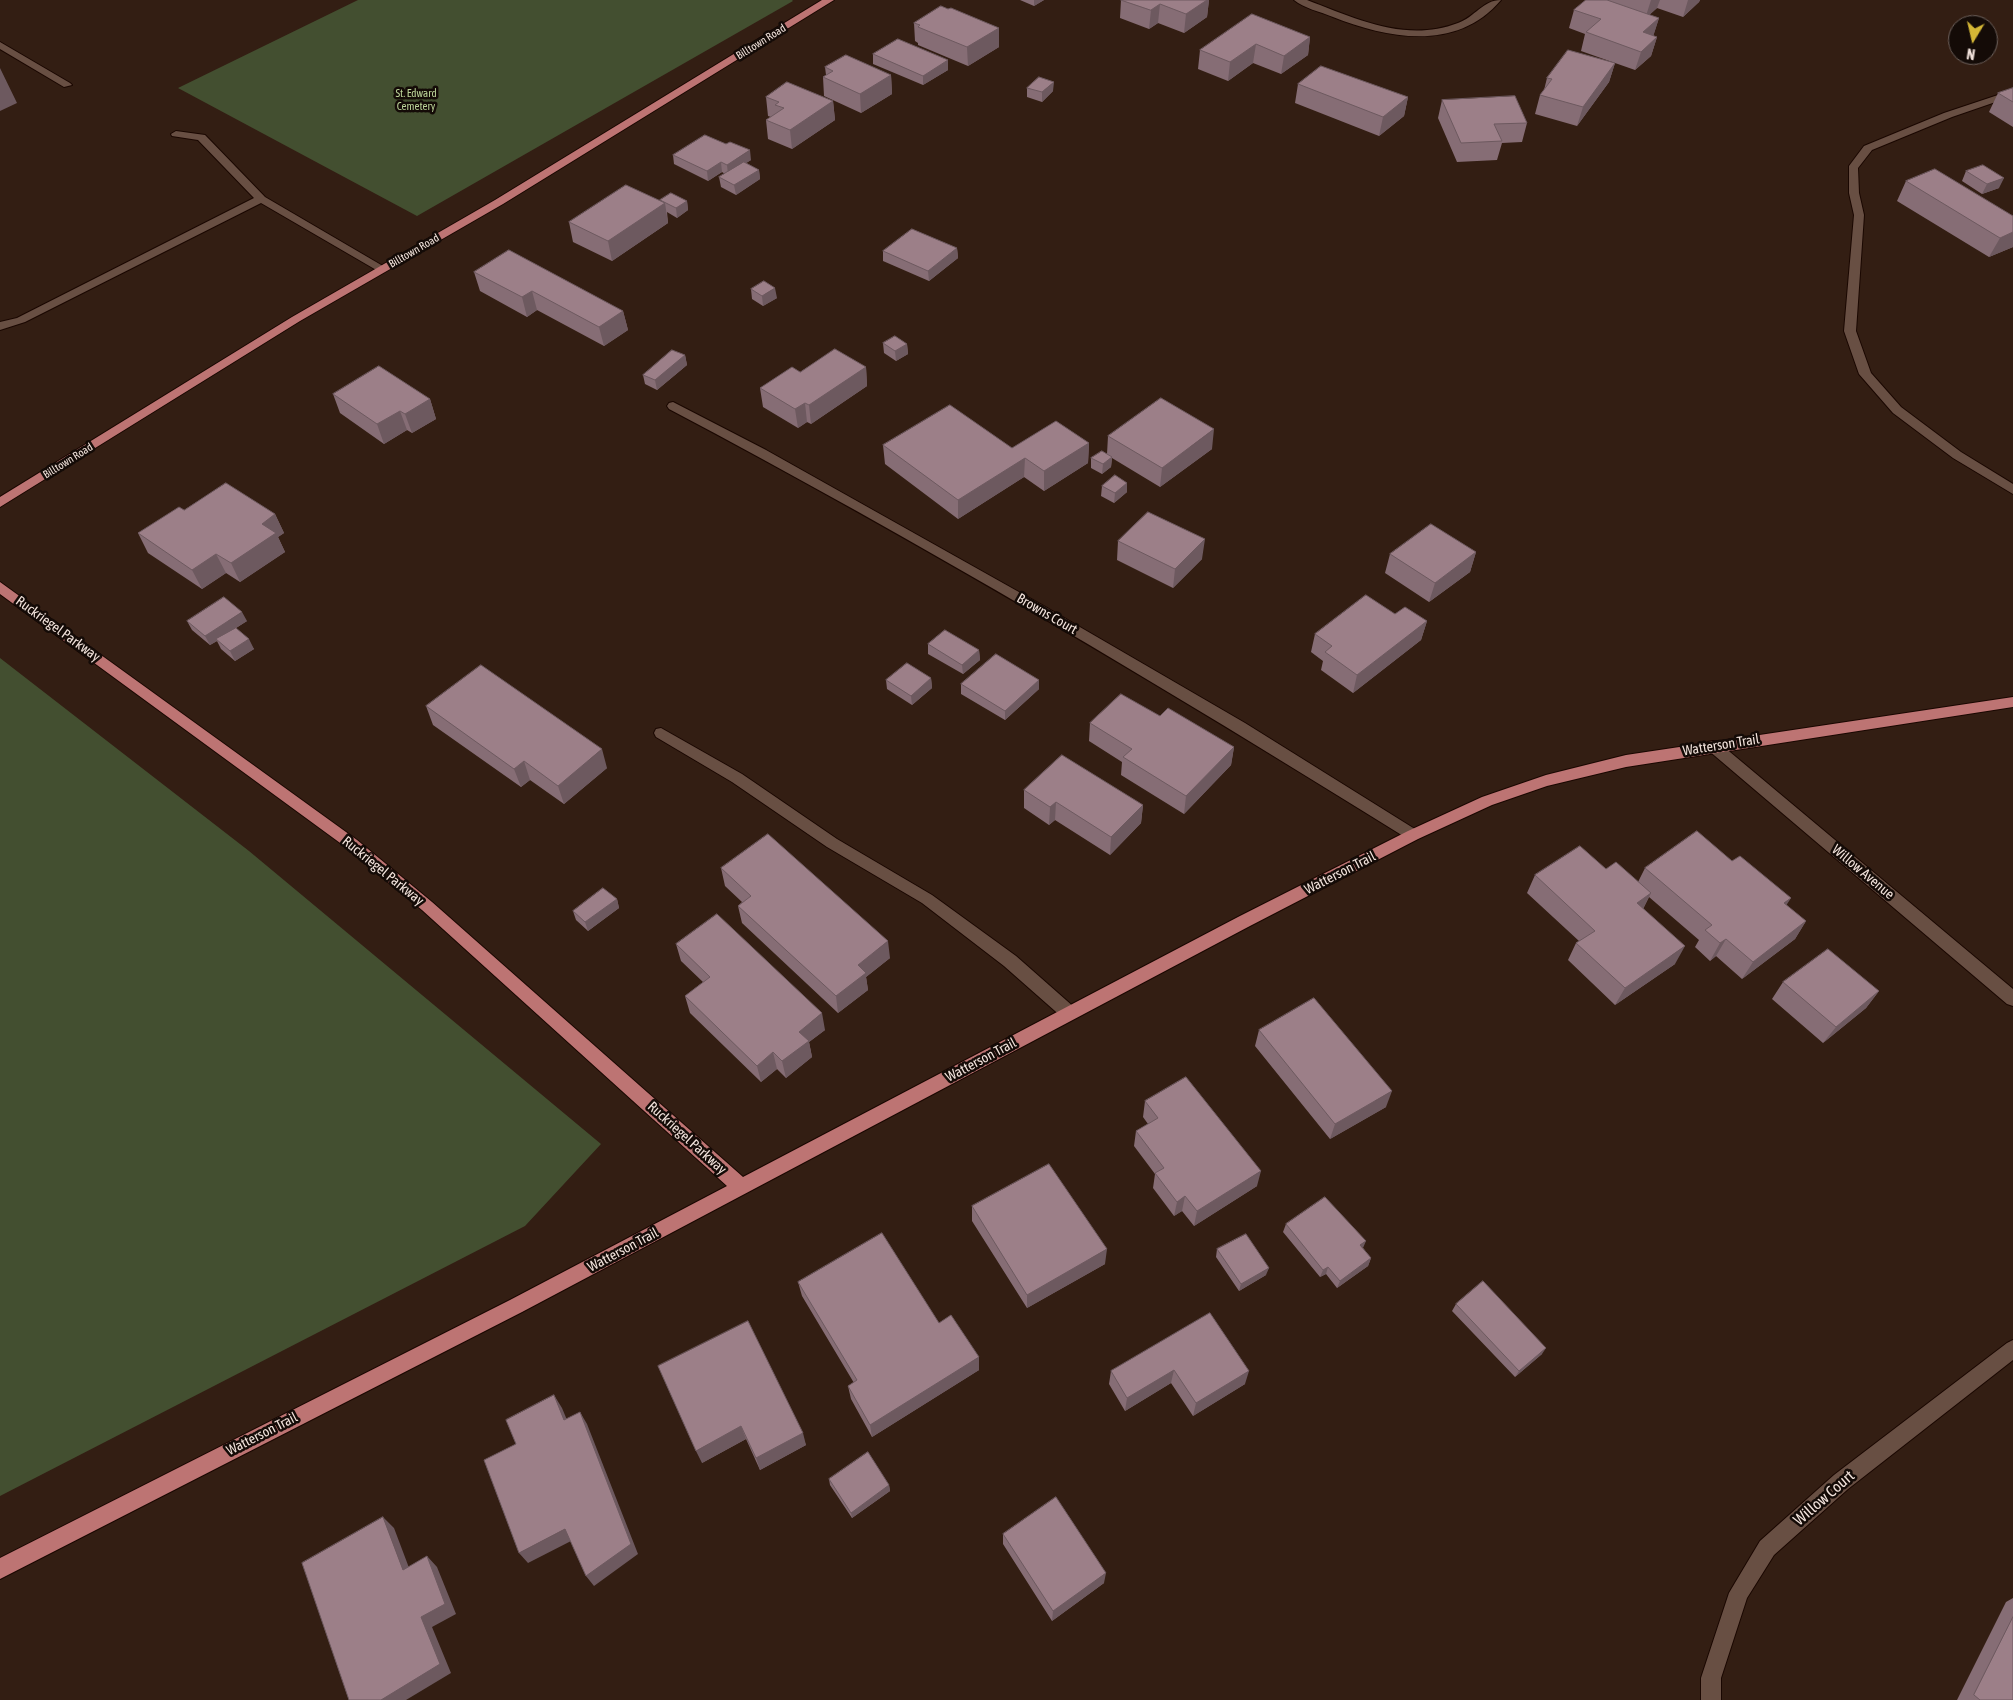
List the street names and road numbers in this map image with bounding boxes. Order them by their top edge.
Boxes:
street label: Billtown Road [734,22,788,62]
street label: Billtown Road [386,231,442,271]
street label: Billtown Road [41,441,95,481]
street label: Browns Court [1014,590,1080,638]
street label: Ruckriegel Parkway [12,593,104,665]
street label: Watterson Trail [1681,731,1761,759]
street label: Ruckriegel Parkway [339,833,427,909]
street label: Willow Avenue [1828,841,1898,903]
street label: Watterson Trail [1302,848,1378,898]
street label: Watterson Trail [943,1034,1019,1086]
street label: Ruckriegel Parkway [644,1098,730,1178]
street label: Watterson Trail [585,1224,661,1276]
street label: Watterson Trail [224,1409,300,1459]
street label: Willow Court [1790,1466,1858,1530]

